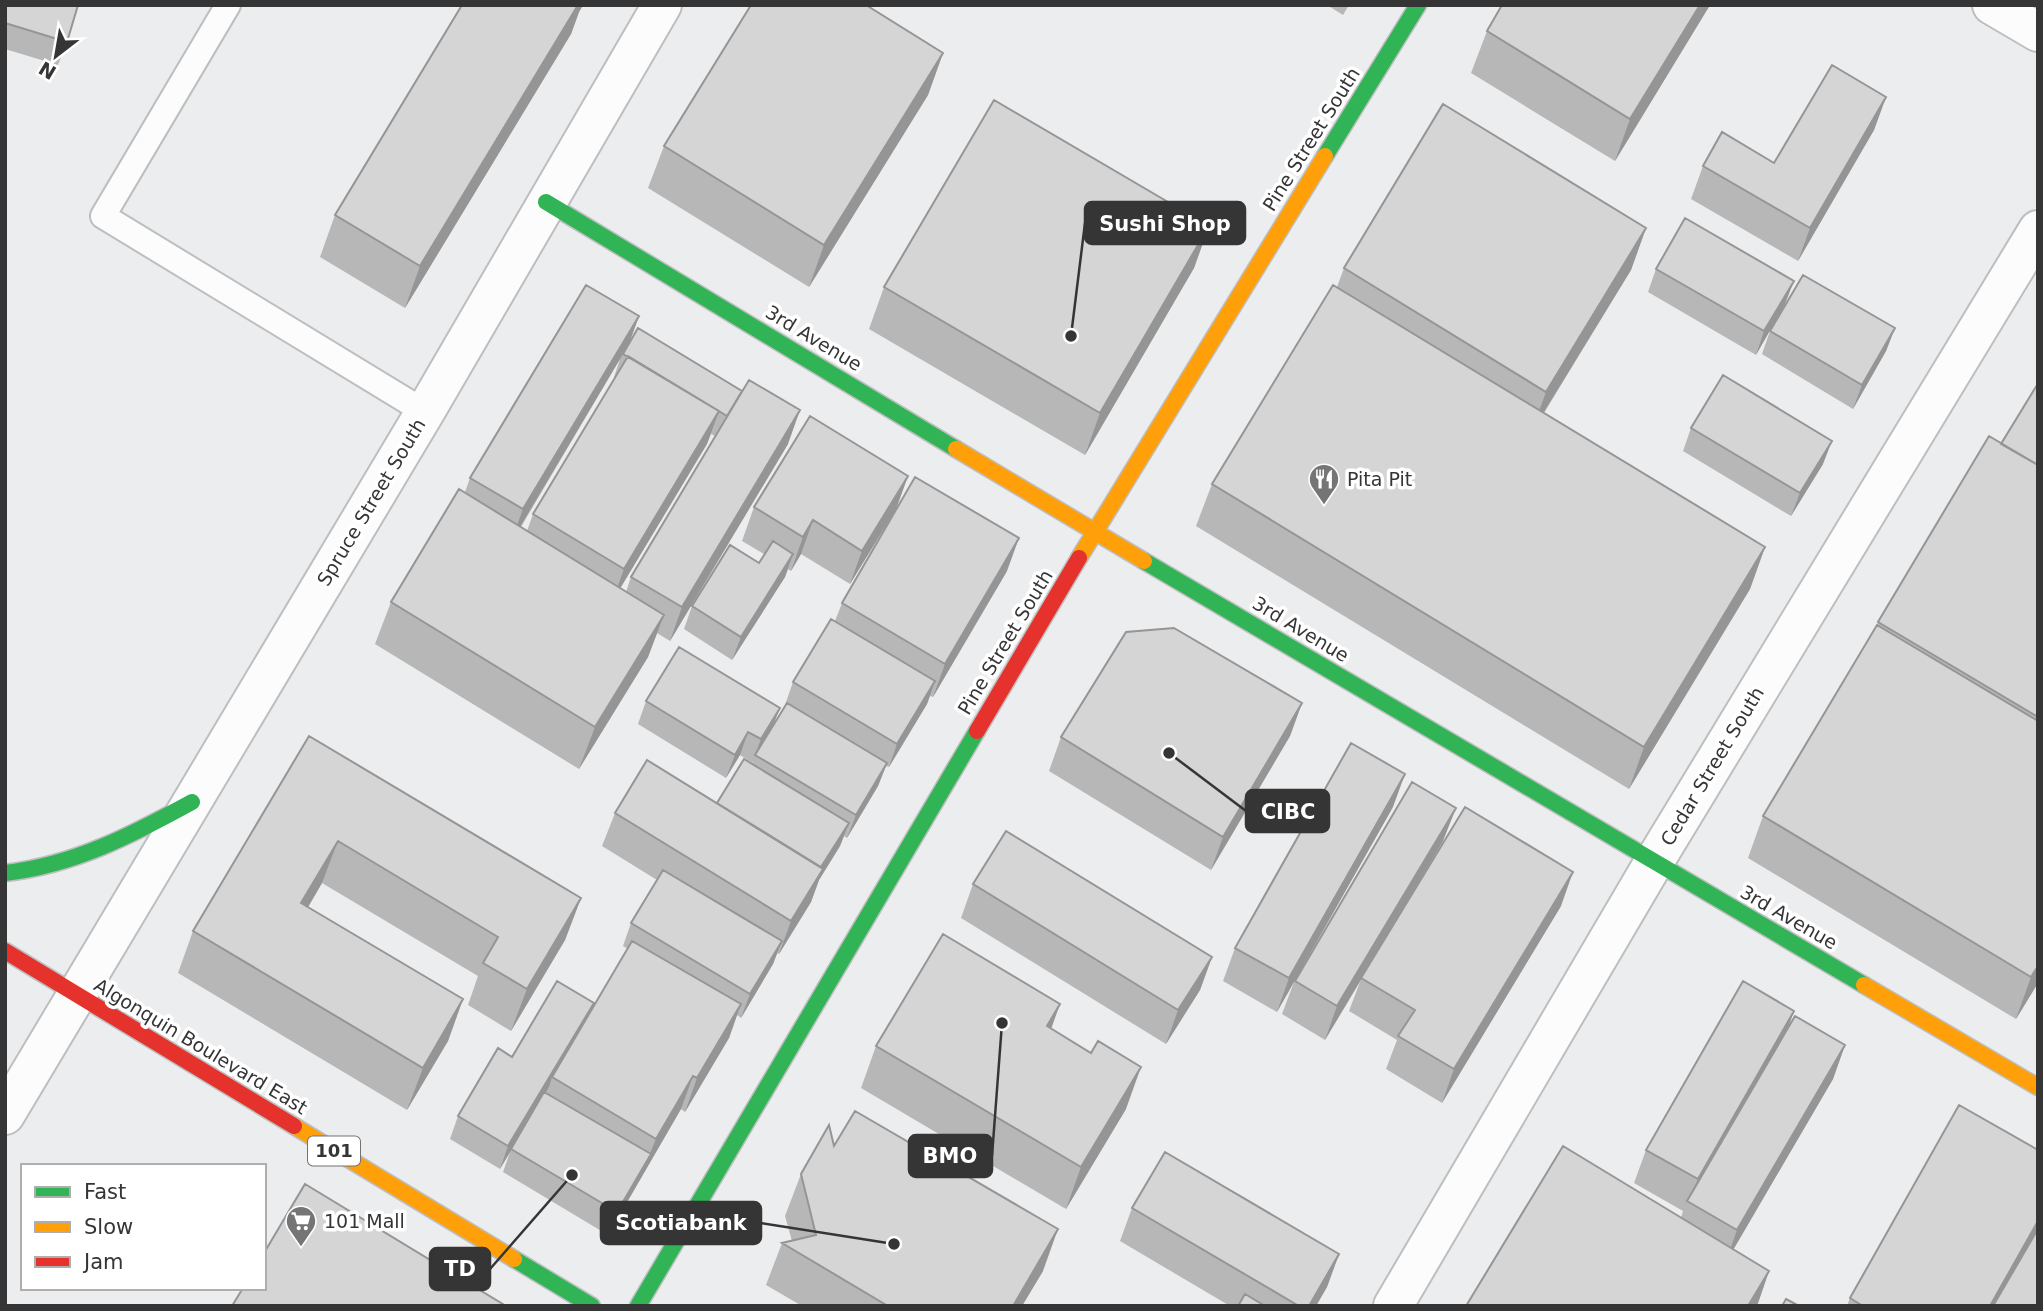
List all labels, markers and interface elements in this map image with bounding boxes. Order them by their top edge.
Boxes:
north arrow [21,21,91,91]
text: N [35,57,60,84]
street label: Pine Street South [1258,63,1364,215]
callout: Sushi Shop [1085,202,1245,244]
text: Sushi Shop [1099,212,1231,236]
street label: 3rd Avenue [762,301,866,375]
street label: Spruce Street South [312,414,430,590]
restaurant icon: Pita Pit [1307,462,1341,506]
place label: Pita Pit [1347,468,1412,490]
street label: Pine Street South [953,566,1057,718]
street label: 3rd Avenue [1249,592,1353,666]
street label: Cedar Street South [1656,683,1768,849]
callout: CIBC [1246,790,1329,832]
text: CIBC [1261,800,1315,824]
street label: 3rd Avenue [1737,880,1841,954]
street label: Algonquin Boulevard East [90,974,312,1118]
callout: BMO [909,1135,992,1177]
road number: 101 [308,1136,360,1166]
text: BMO [923,1144,977,1168]
legend [21,1164,266,1290]
text: Fast [84,1180,126,1204]
callout: Scotiabank [601,1202,761,1244]
supermarket icon: 101 Mall [284,1204,318,1248]
place label: 101 Mall [324,1210,405,1232]
text: Scotiabank [615,1211,748,1235]
text: Slow [84,1215,133,1239]
callout: TD [430,1248,490,1290]
text: Jam [82,1250,124,1274]
text: TD [444,1257,476,1281]

